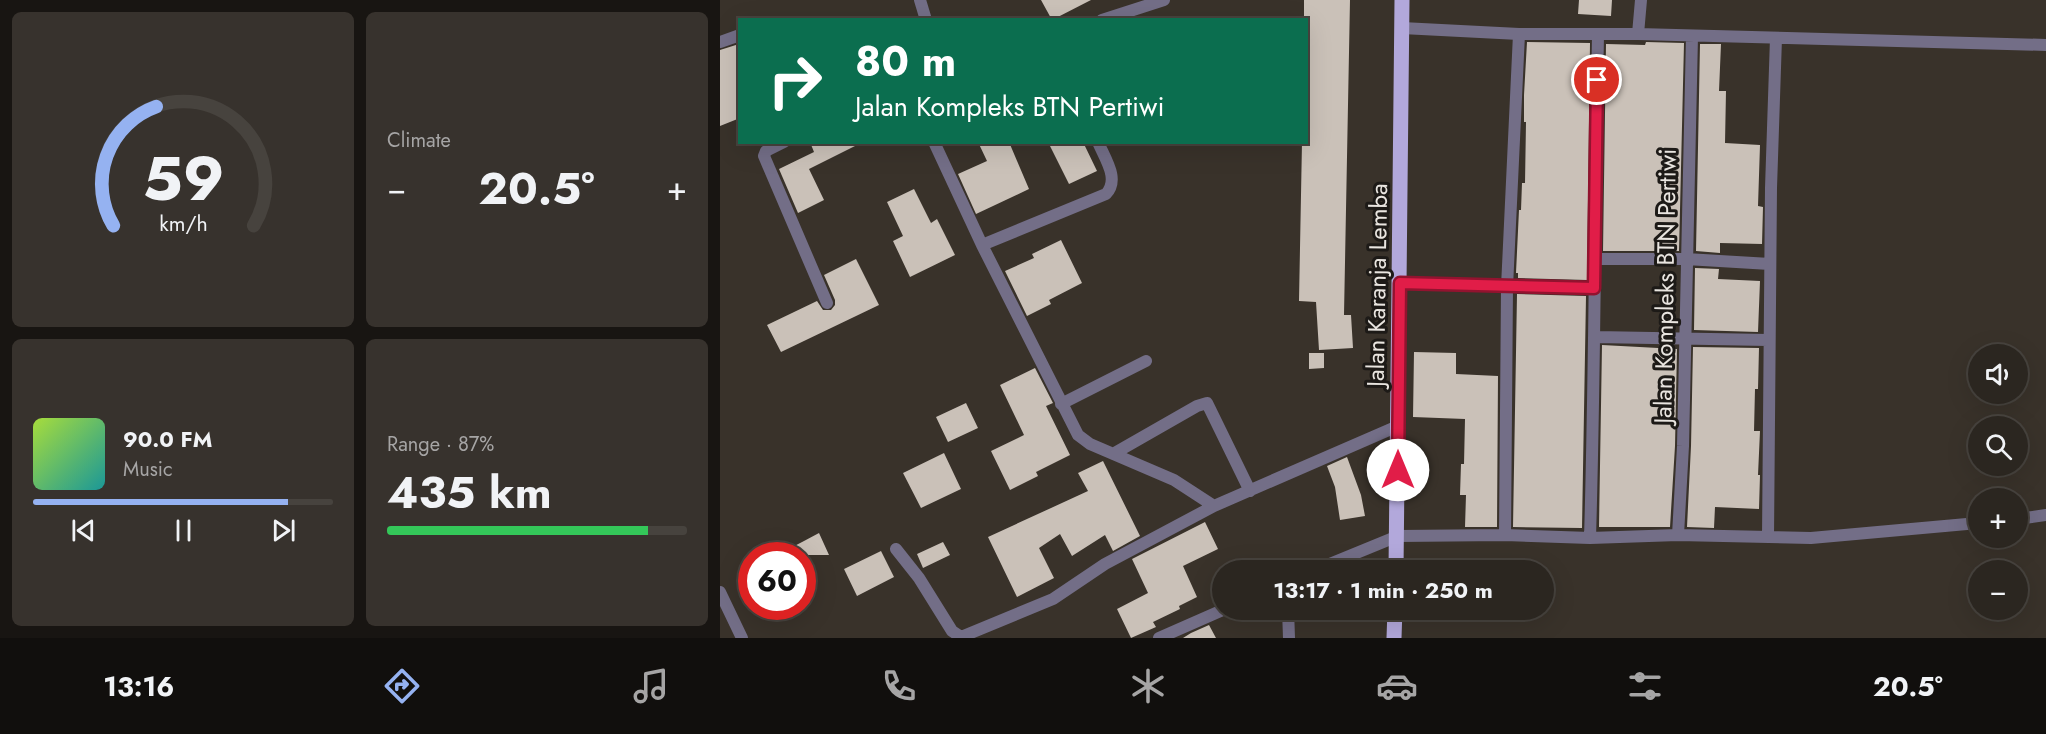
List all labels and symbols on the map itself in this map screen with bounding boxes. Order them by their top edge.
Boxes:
pin [1571,54,1622,105]
street label: Jalan Kompleks BTN Pertiwi [1645,148,1685,427]
street label: Jalan Karanja Lemba [1358,183,1396,390]
position arrow [1366,438,1430,502]
speed limit sign: 60 [738,542,816,620]

